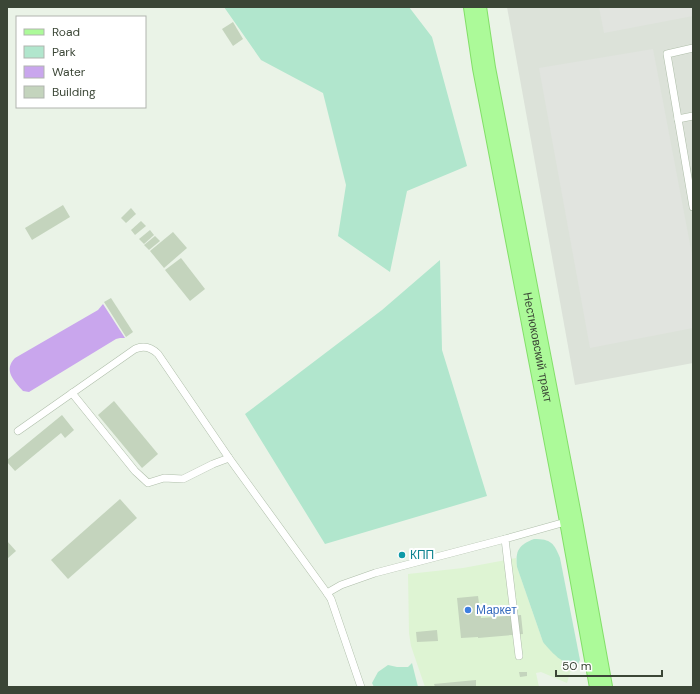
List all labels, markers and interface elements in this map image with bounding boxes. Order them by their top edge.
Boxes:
legend [16,16,146,108]
text: Road [52,24,80,40]
text: Park [52,44,76,60]
text: Water [52,64,86,80]
text: Building [52,84,96,100]
street label: Нестюковский тракт [519,291,556,404]
place label: КПП [410,547,434,563]
marker: КПП [397,550,407,560]
place label: Маркет [476,602,517,618]
marker: Маркет [463,605,473,615]
scale bar [556,652,662,678]
text: 50 m [562,658,591,674]

